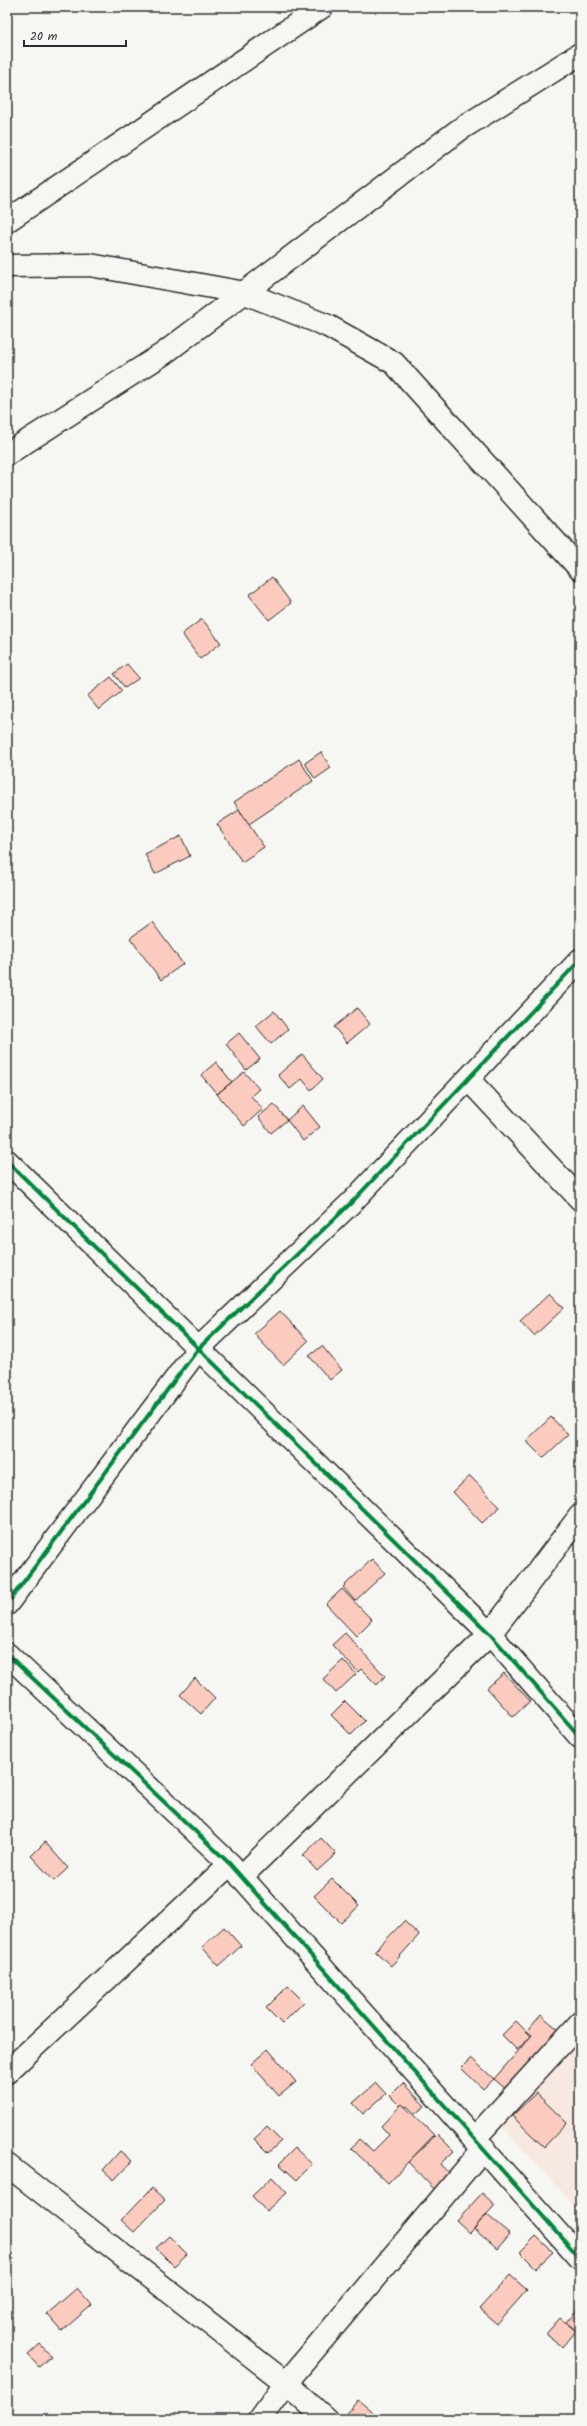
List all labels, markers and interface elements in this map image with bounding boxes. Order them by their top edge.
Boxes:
scale bar [24,22,126,48]
text: 20 m [30,27,58,46]

